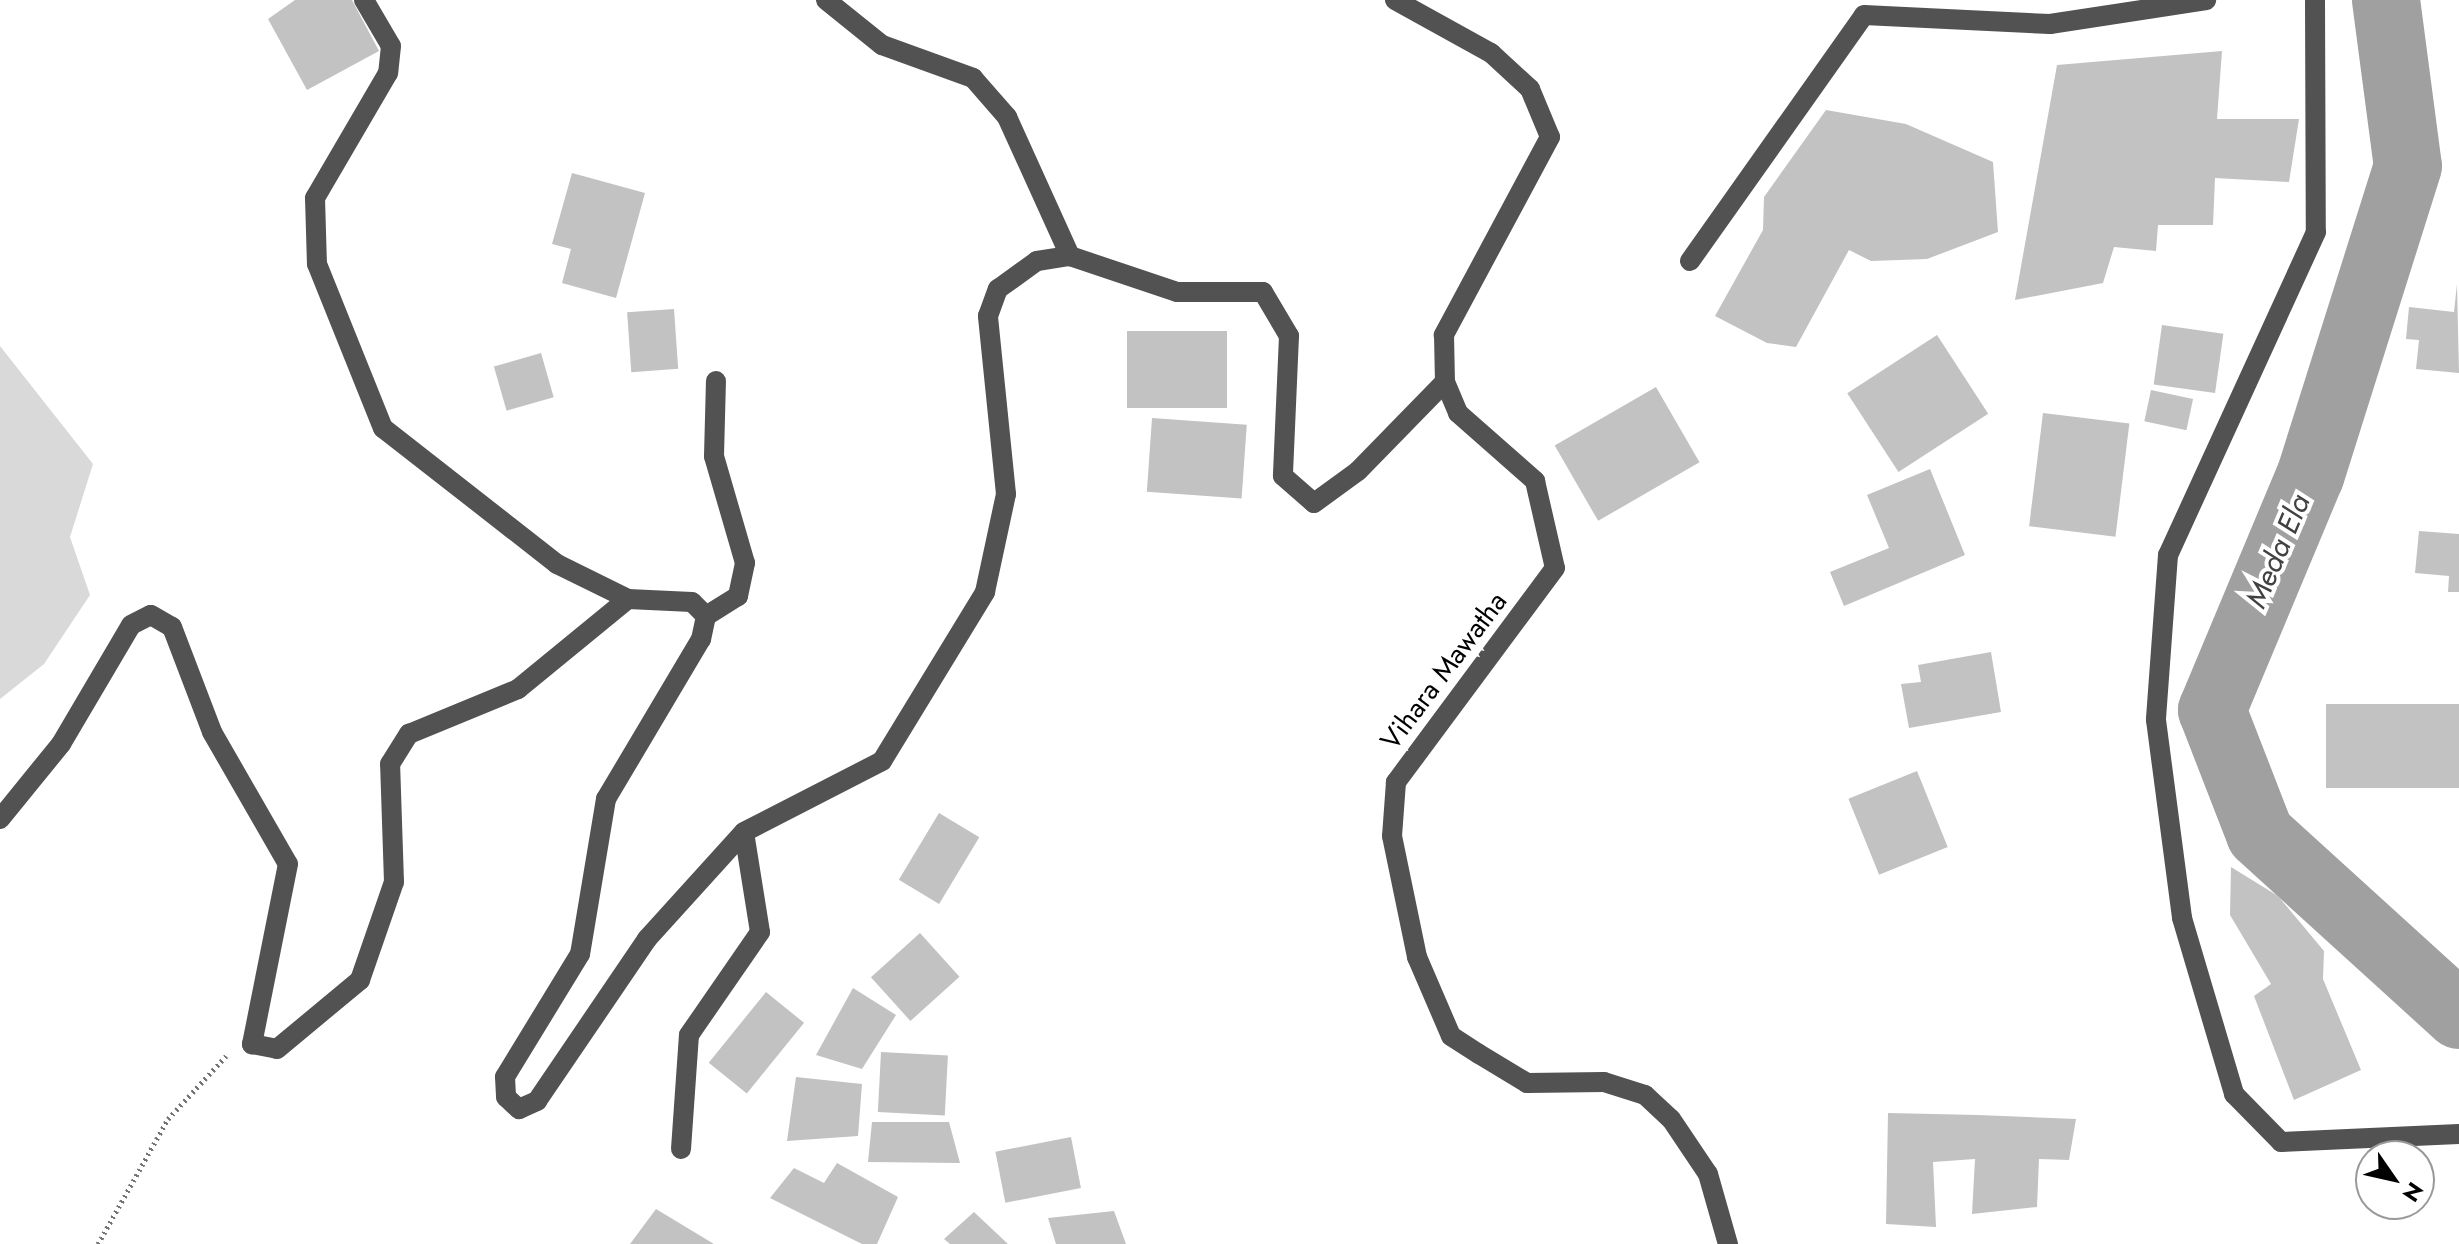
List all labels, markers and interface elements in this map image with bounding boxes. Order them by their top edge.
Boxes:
water label: Meda Ela [2238,489,2318,613]
street label: Vihara Mawatha [1374,585,1514,757]
north arrow [2355,1140,2435,1220]
text: N [2395,1176,2431,1208]

